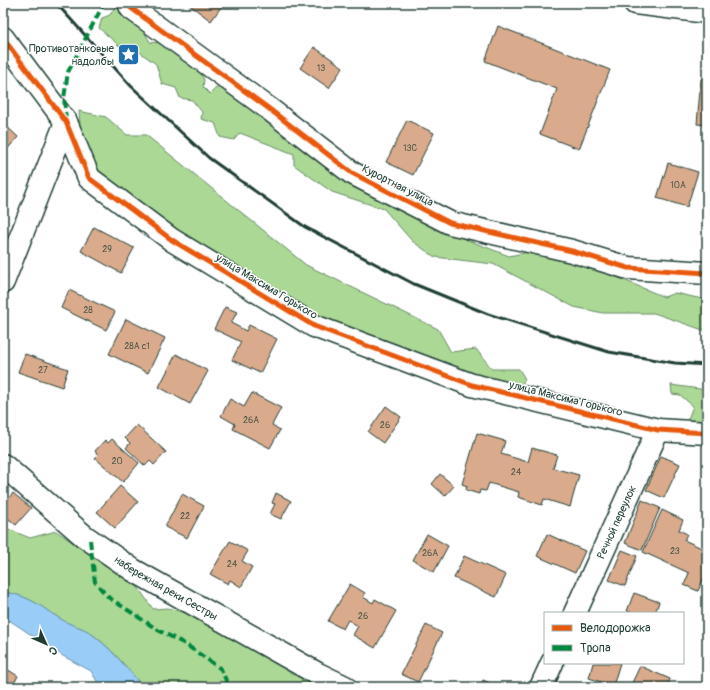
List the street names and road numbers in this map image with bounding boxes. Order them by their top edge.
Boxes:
street label: Курортная улица [360,162,436,209]
street label: улица Максима Горького [213,250,320,322]
street label: улица Максима Горького [507,378,624,419]
street label: Речной переулок [594,483,639,561]
street label: набережная реки Сестры [112,553,220,623]

